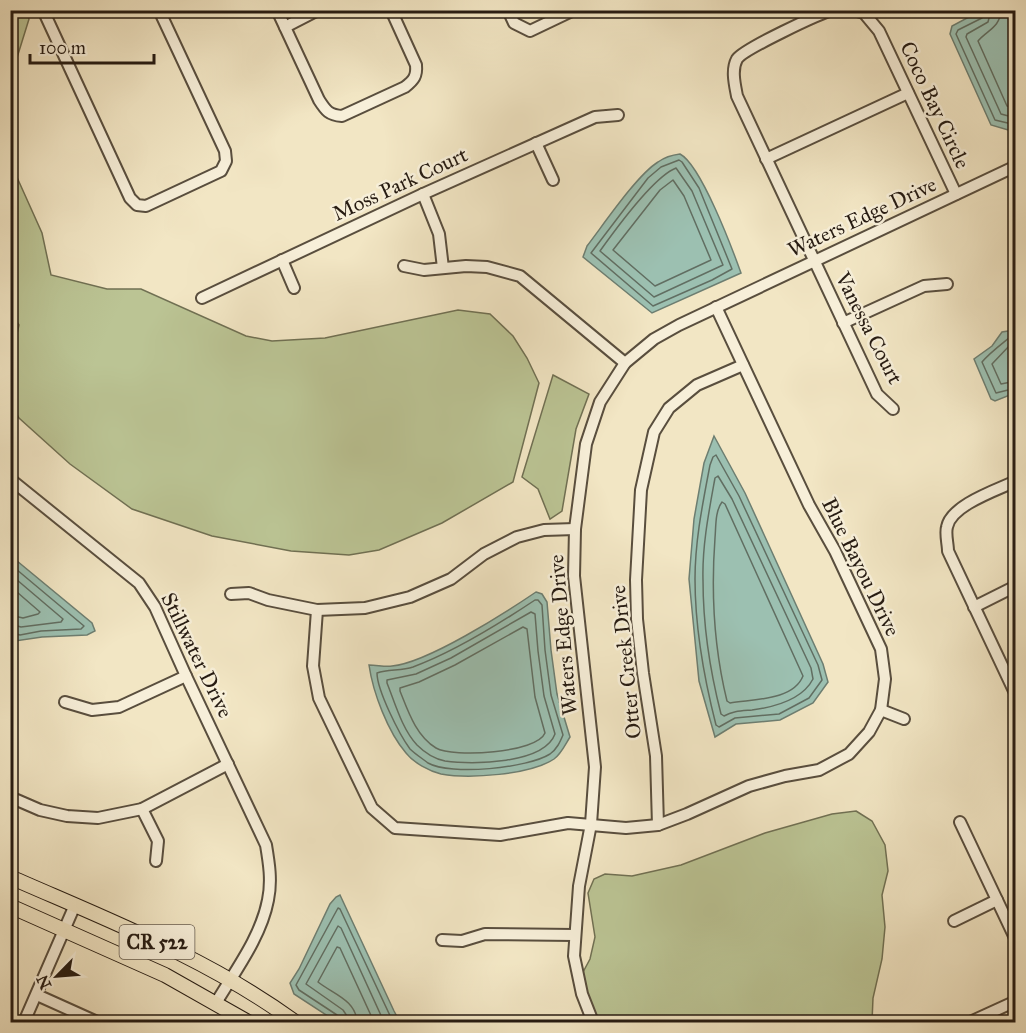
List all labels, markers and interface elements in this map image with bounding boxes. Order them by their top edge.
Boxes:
scale bar [30,27,154,65]
text: 100 m [39,37,86,59]
street label: Coco Bay Circle [894,37,976,173]
street label: Moss Park Court [328,141,472,227]
street label: Waters Edge Drive [783,171,941,263]
street label: Vanessa Court [829,267,909,389]
street label: Blue Bayou Drive [816,493,906,641]
street label: Waters Edge Drive [543,553,583,716]
street label: Otter Creek Drive [605,584,647,740]
street label: Stillwater Drive [155,588,239,722]
road number: CR 522 [120,925,195,959]
north arrow [27,946,87,1006]
text: N [32,972,55,992]

